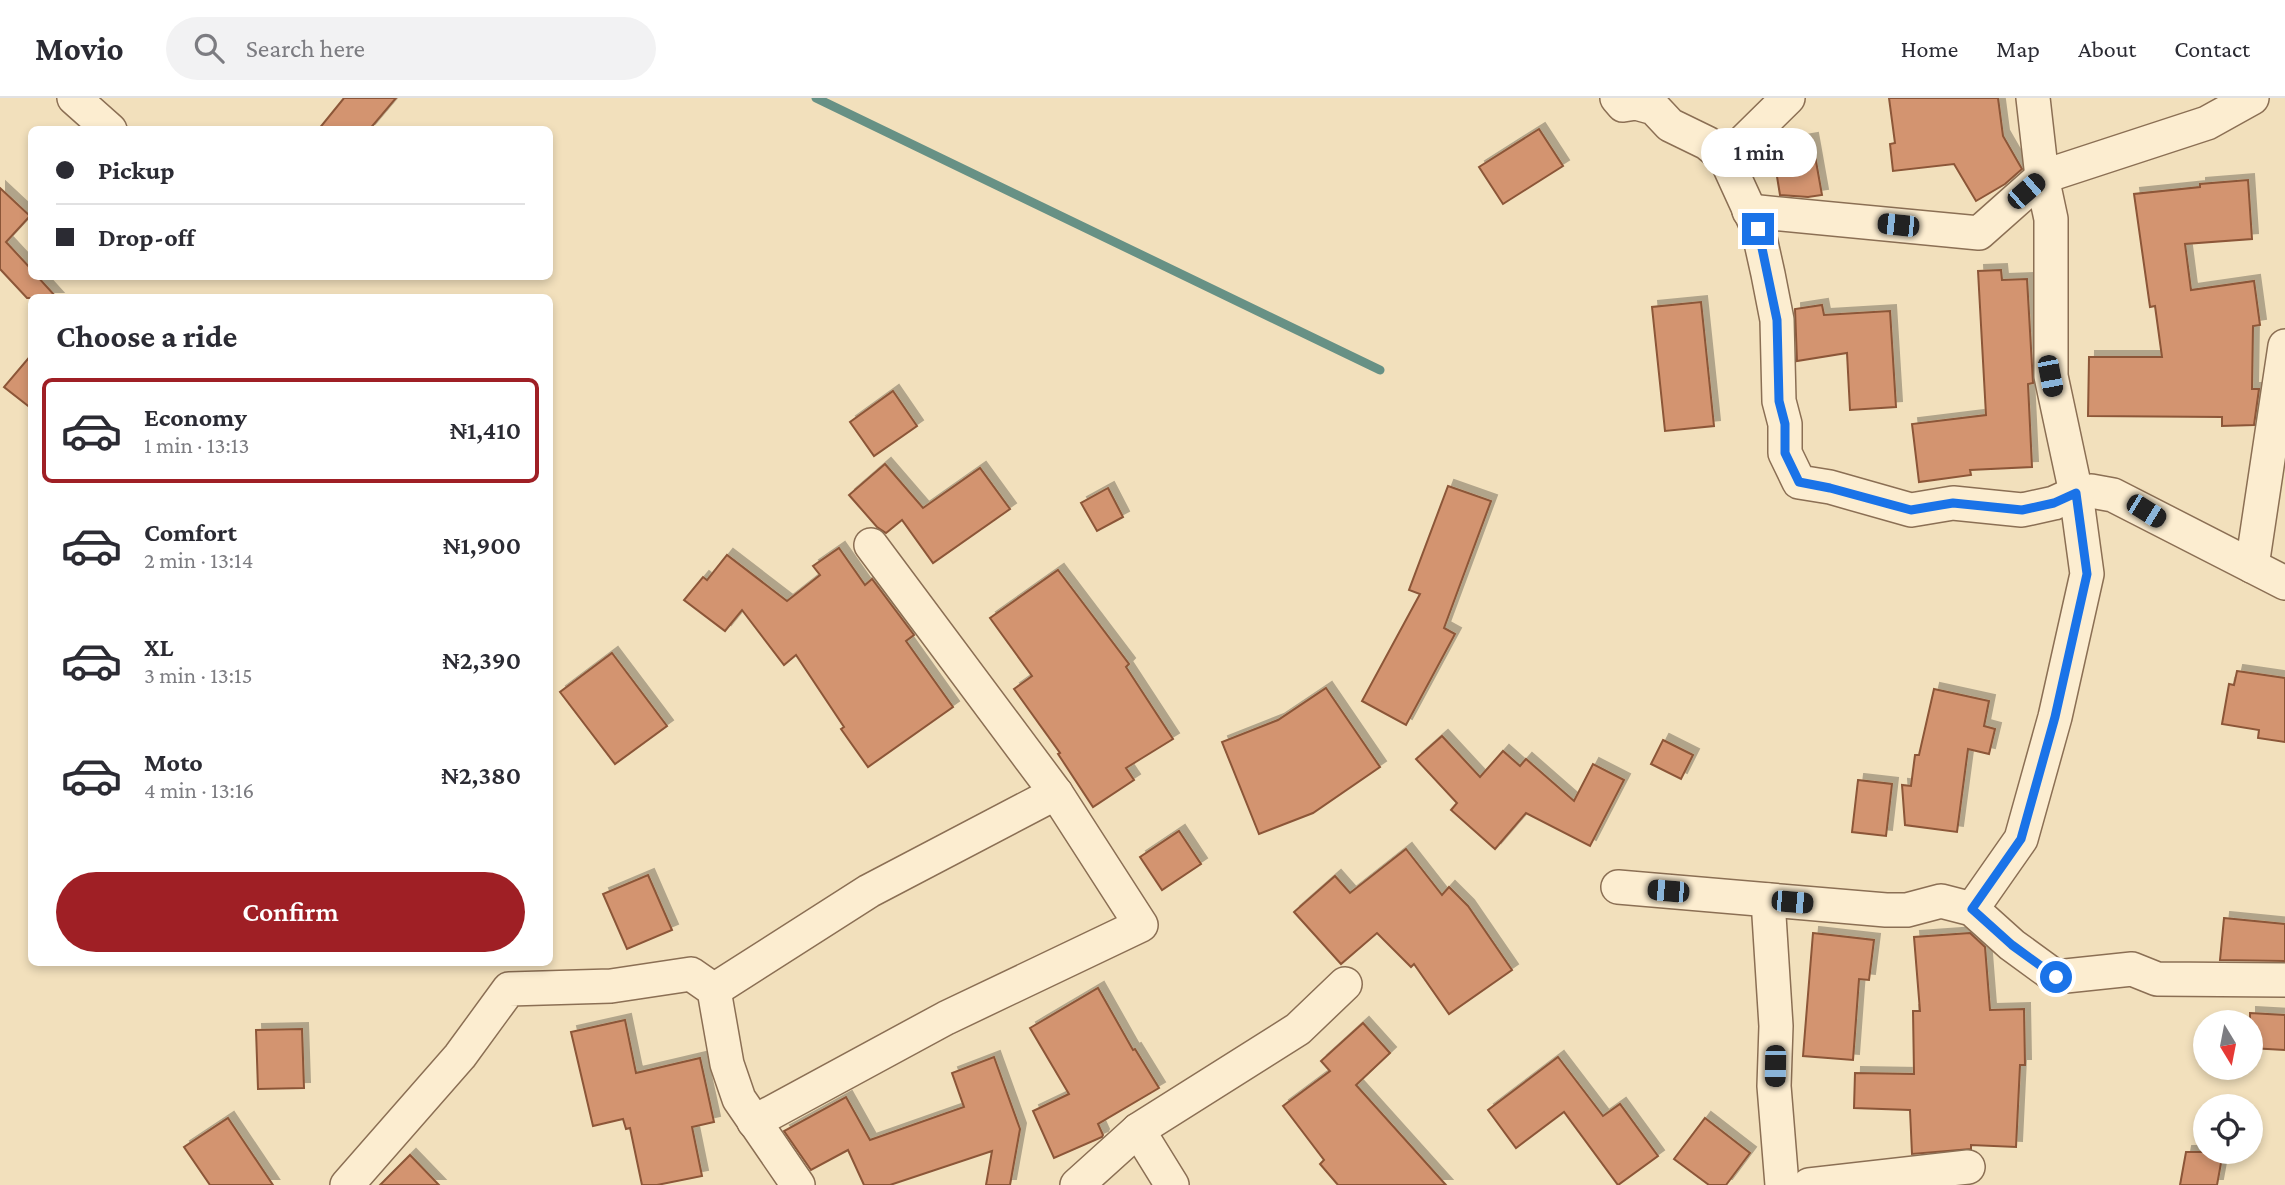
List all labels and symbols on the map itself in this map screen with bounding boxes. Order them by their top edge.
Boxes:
callout: 1 min [1700,128,1816,176]
car [2004,169,2049,213]
car [1877,212,1920,238]
route end [1742,213,1774,245]
car [2036,353,2065,399]
car [2123,491,2170,531]
car [1647,879,1690,903]
car [1771,890,1814,914]
route start [2040,961,2072,993]
north arrow [2193,1010,2263,1080]
car [1765,1045,1786,1087]

